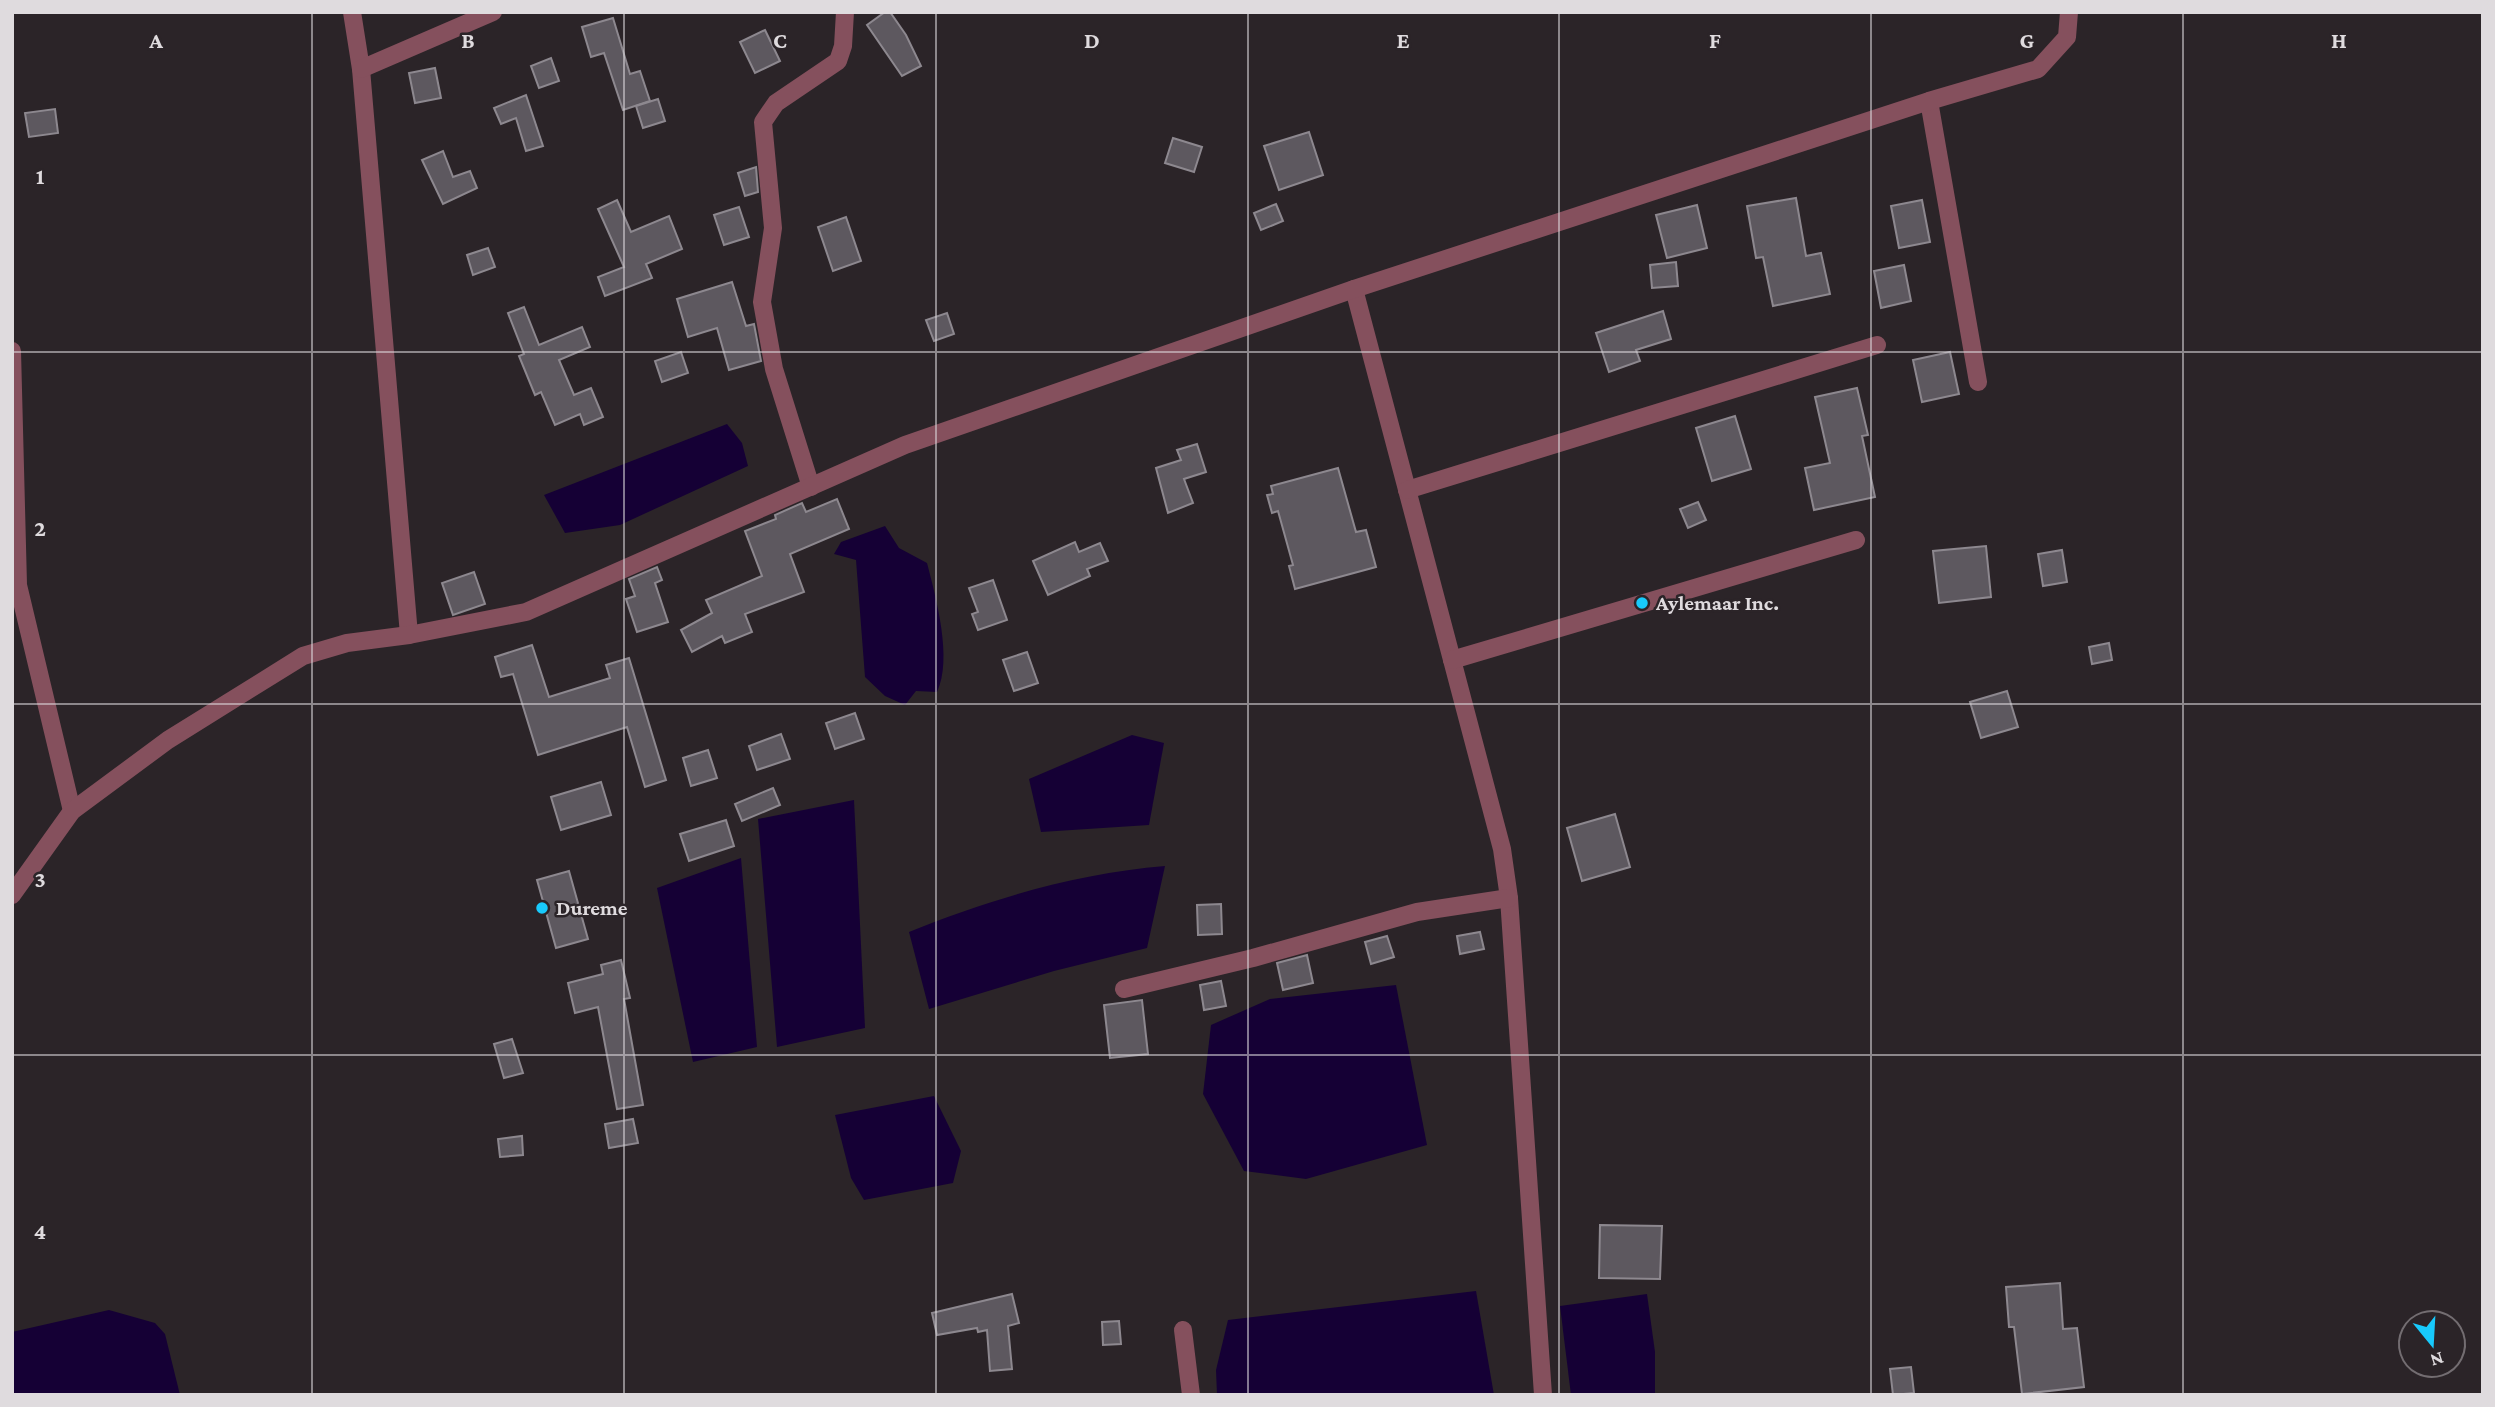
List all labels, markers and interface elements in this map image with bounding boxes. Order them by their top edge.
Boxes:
text: A [148,27,163,53]
text: B [461,27,475,53]
text: C [773,27,787,53]
text: D [1084,27,1100,53]
text: E [1396,27,1410,53]
text: F [1709,27,1721,53]
text: G [2020,27,2035,53]
text: H [2331,27,2347,53]
text: 1 [36,163,45,189]
text: 2 [34,515,46,541]
place label: Aylemaar Inc. [1655,591,1779,615]
marker: Aylemaar Inc. [1634,595,1650,611]
text: 3 [34,866,46,892]
place label: Dureme [556,896,628,920]
marker: Dureme [534,900,550,916]
text: 4 [34,1218,46,1244]
north arrow [2397,1309,2467,1379]
text: N [2428,1348,2447,1372]

